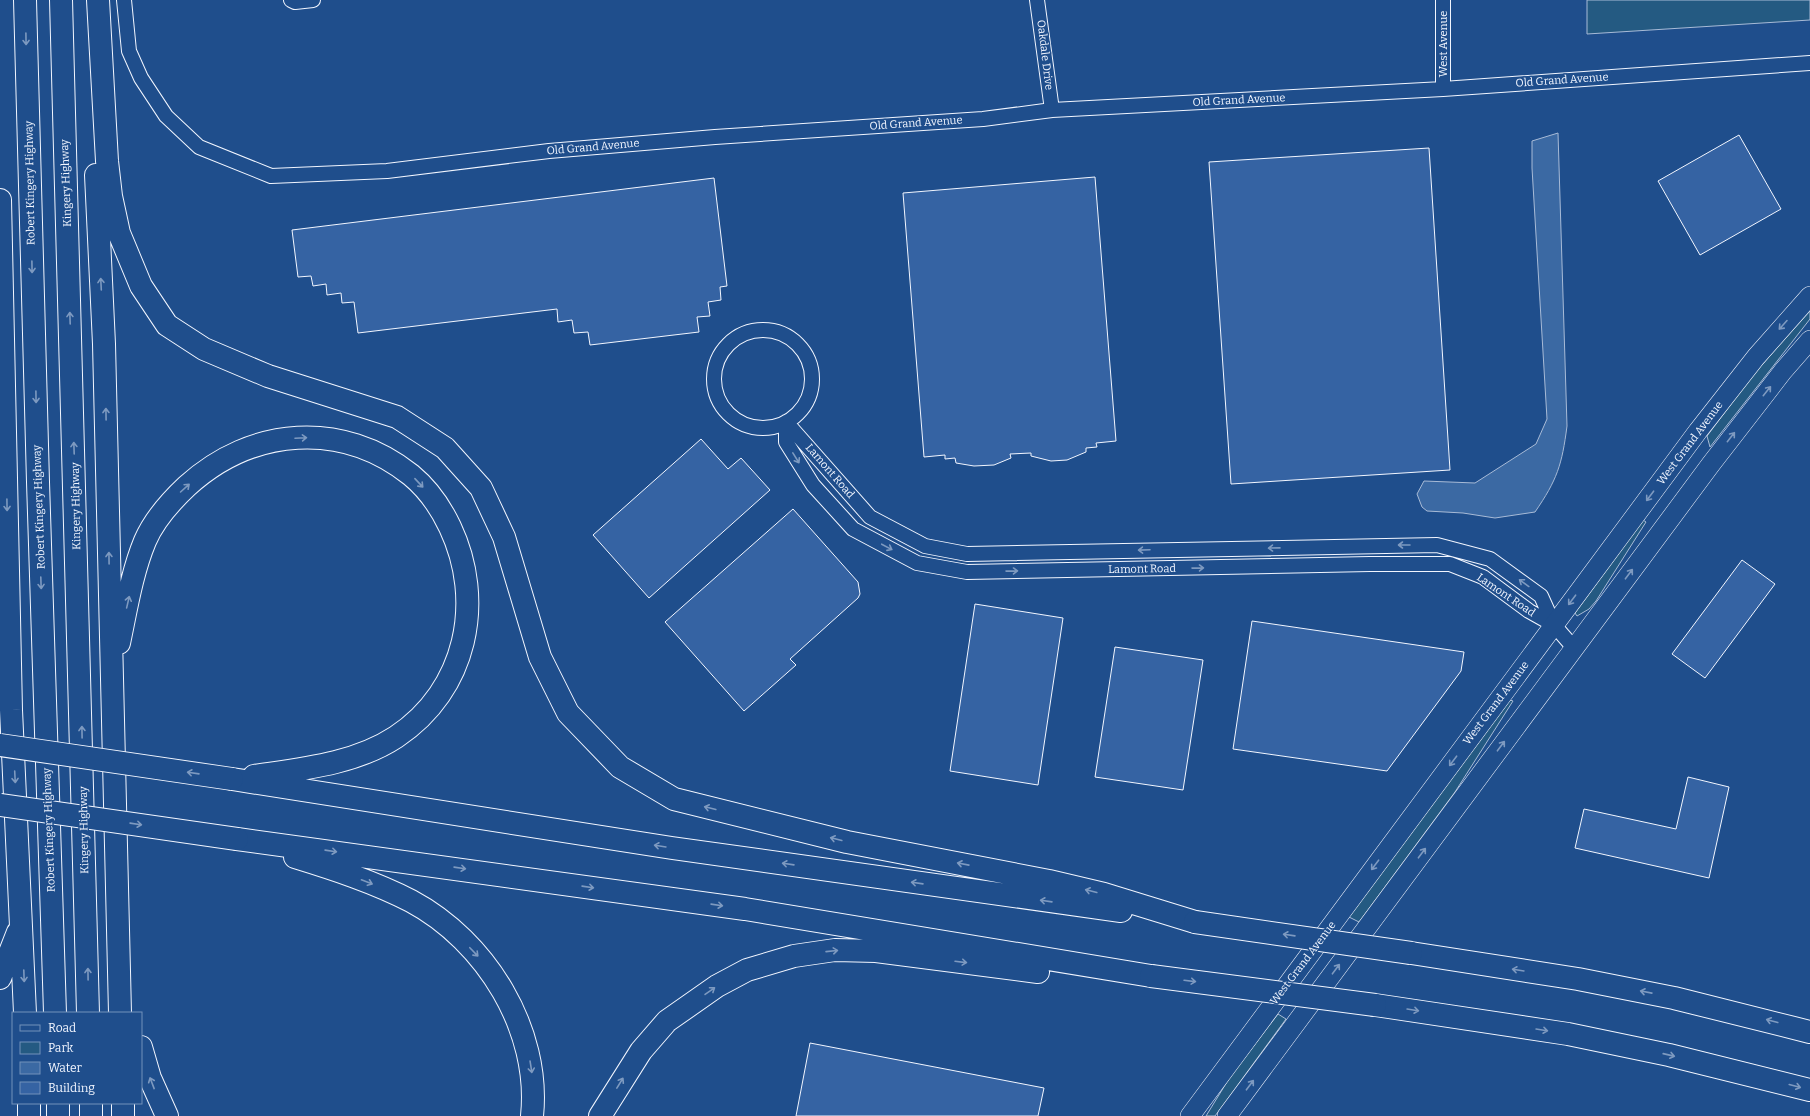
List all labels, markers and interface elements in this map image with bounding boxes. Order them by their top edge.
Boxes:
street label: West Avenue [1437,11,1450,77]
street label: Oakdale Drive [1034,19,1056,91]
one-way arrow [23,32,30,45]
street label: Old Grand Avenue [1515,70,1609,90]
street label: Old Grand Avenue [1192,91,1286,109]
street label: Old Grand Avenue [869,113,963,133]
street label: Robert Kingery Highway [22,121,38,245]
street label: Old Grand Avenue [546,136,640,158]
street label: Kingery Highway [58,139,74,227]
one-way arrow [28,260,36,273]
one-way arrow [97,278,105,291]
one-way arrow [67,312,74,325]
one-way arrow [1779,320,1788,330]
one-way arrow [1763,385,1772,396]
one-way arrow [32,390,39,403]
street label: West Grand Avenue [1654,399,1726,487]
one-way arrow [102,408,109,421]
one-way arrow [1727,431,1736,442]
one-way arrow [294,434,307,441]
street label: Lamont Road [803,441,857,501]
one-way arrow [71,442,78,455]
street label: Robert Kingery Highway [30,444,48,569]
one-way arrow [792,452,800,464]
street label: Kingery Highway [69,462,83,550]
one-way arrow [414,478,424,488]
one-way arrow [180,483,190,493]
one-way arrow [1646,491,1654,502]
one-way arrow [4,498,11,511]
one-way arrow [1398,541,1411,549]
one-way arrow [881,543,893,551]
one-way arrow [1268,544,1281,552]
one-way arrow [1138,547,1151,554]
one-way arrow [105,552,113,565]
street label: Lamont Road [1108,562,1176,576]
one-way arrow [1191,564,1204,572]
one-way arrow [1005,567,1018,575]
one-way arrow [1625,569,1634,580]
street label: Lamont Road [1474,571,1538,620]
one-way arrow [37,576,45,589]
one-way arrow [1519,579,1530,587]
one-way arrow [1568,595,1576,606]
one-way arrow [125,596,132,609]
street label: West Grand Avenue [1460,659,1532,747]
one-way arrow [78,726,85,739]
one-way arrow [1497,741,1506,752]
one-way arrow [1449,755,1457,766]
street label: Robert Kingery Highway [40,767,58,892]
one-way arrow [187,769,200,777]
one-way arrow [11,770,18,783]
street label: Kingery Highway [77,786,91,874]
one-way arrow [703,804,716,811]
one-way arrow [129,820,142,828]
one-way arrow [830,835,843,843]
one-way arrow [653,842,666,850]
one-way arrow [324,847,337,855]
one-way arrow [1417,848,1426,859]
one-way arrow [782,860,795,868]
one-way arrow [957,860,970,868]
one-way arrow [1371,860,1379,871]
one-way arrow [453,864,466,872]
one-way arrow [360,878,372,886]
one-way arrow [911,879,924,886]
one-way arrow [581,883,594,891]
one-way arrow [1084,887,1097,894]
one-way arrow [1040,897,1053,905]
one-way arrow [710,901,723,909]
street label: West Grand Avenue [1267,919,1339,1007]
one-way arrow [1283,931,1296,939]
one-way arrow [469,947,479,957]
one-way arrow [825,947,838,955]
one-way arrow [954,958,967,966]
one-way arrow [1332,964,1340,975]
one-way arrow [1512,965,1525,973]
one-way arrow [84,968,91,981]
one-way arrow [20,969,27,982]
one-way arrow [1183,977,1196,985]
one-way arrow [704,987,715,995]
one-way arrow [1640,988,1653,996]
one-way arrow [1406,1007,1419,1015]
legend [12,1012,142,1104]
one-way arrow [1766,1017,1779,1025]
text: Road [48,1021,76,1035]
one-way arrow [1535,1026,1548,1034]
text: Park [48,1041,74,1055]
one-way arrow [1662,1051,1675,1059]
one-way arrow [527,1060,535,1073]
text: Water [48,1061,83,1075]
one-way arrow [148,1077,155,1089]
one-way arrow [617,1077,625,1089]
one-way arrow [1246,1079,1254,1090]
text: Building [48,1081,95,1095]
one-way arrow [1789,1083,1802,1091]

